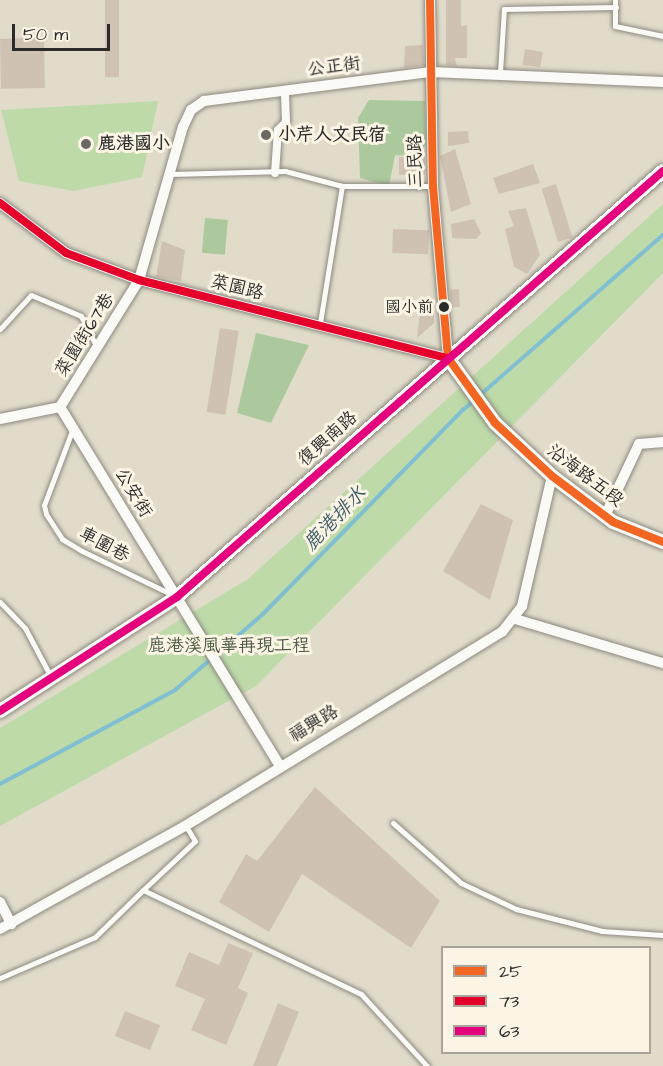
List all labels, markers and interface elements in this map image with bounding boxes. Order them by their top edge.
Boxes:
scale bar [15,12,112,50]
text: 50 m [23,22,68,47]
street label: 公正街 [306,53,362,81]
place label: 小芹人文民宿 [278,124,386,146]
marker: 小芹人文民宿 [259,128,273,142]
place label: 鹿港國小 [98,133,170,155]
street label: 三民路 [405,134,427,188]
marker: 鹿港國小 [79,137,93,151]
street label: 菜園路 [208,271,266,305]
street label: 菜園街67巷 [51,289,119,381]
place label: 國小前 [385,297,433,317]
marker: 國小前 [438,301,450,313]
street label: 復興南路 [294,407,362,471]
street label: 沿海路五段 [543,440,627,512]
street label: 公安街 [110,464,156,522]
water label: 鹿港排水 [299,482,371,556]
street label: 車圍巷 [75,523,133,567]
park label: 鹿港溪風華再現工程 [148,635,310,657]
street label: 福興路 [285,701,343,747]
legend [441,946,651,1054]
text: 25 [499,959,522,984]
text: 73 [499,989,519,1014]
text: 63 [499,1019,519,1044]

